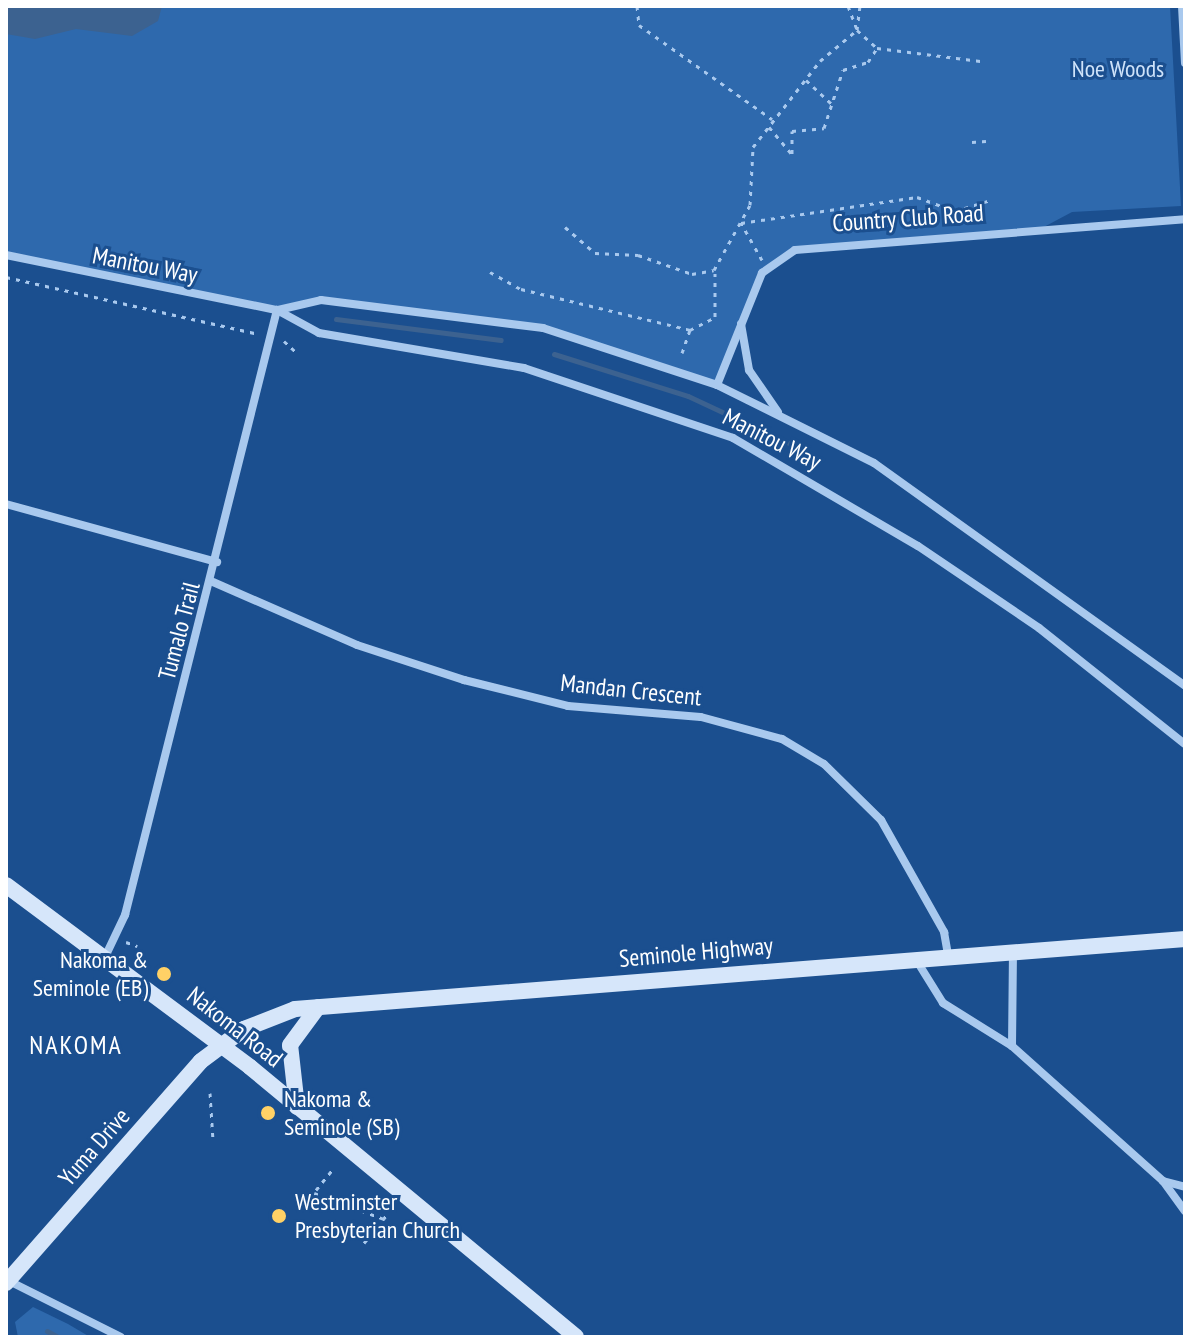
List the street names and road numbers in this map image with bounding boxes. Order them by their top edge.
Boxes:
street label: Country Club Road [831,198,985,238]
street label: Manitou Way [90,241,200,289]
street label: Manitou Way [718,402,826,476]
street label: Tumalo Trail [152,578,206,684]
street label: Mandan Crescent [559,668,703,712]
street label: Seminole Highway [618,931,774,973]
street label: Nakoma Road [182,981,288,1073]
street label: Yuma Drive [52,1102,136,1192]

